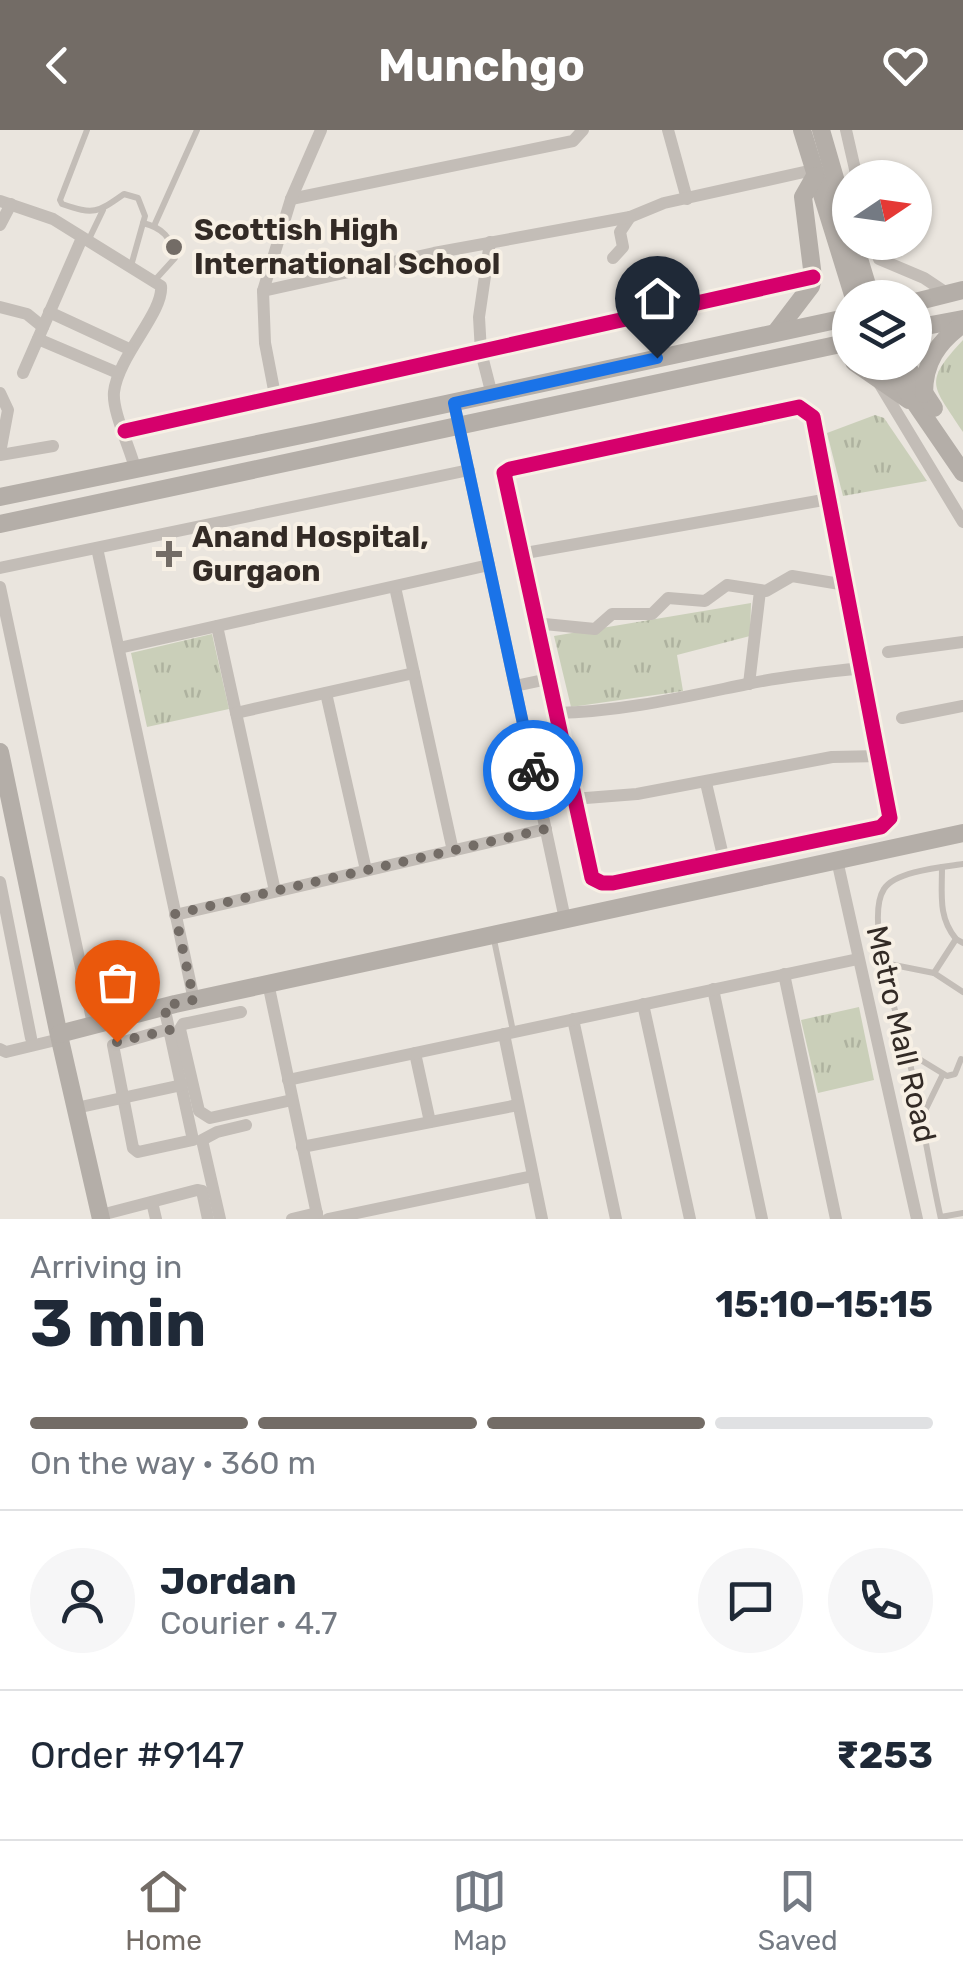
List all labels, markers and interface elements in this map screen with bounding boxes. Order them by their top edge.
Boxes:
icon: back [30,38,85,93]
icon: heart [878,38,933,93]
text: Munchgo [378,39,585,92]
north arrow [832,160,932,260]
map controls [832,160,932,380]
place label: Scottish High International School [194,212,500,282]
marker: Scottish High International School [163,236,185,258]
pin [615,256,700,359]
icon: home [630,271,685,326]
button: layers [832,280,932,380]
place label: Anand Hospital, Gurgaon [192,519,429,589]
marker: Anand Hospital, Gurgaon [156,541,182,567]
courier [483,720,583,820]
icon: bike [506,743,561,798]
street label: Metro Mall Road [859,922,943,1146]
pin [75,940,160,1043]
icon: bag [90,955,145,1010]
text: Arriving in [30,1248,182,1286]
text: 15:10–15:15 [715,1281,933,1327]
text: 3 min [30,1285,207,1362]
text: On the way · 360 m [30,1444,316,1482]
button: person [30,1548,135,1653]
button: chat [698,1548,803,1653]
button: phone [828,1548,933,1653]
text: Jordan [160,1558,297,1604]
text: Courier · 4.7 [160,1604,337,1642]
text: Order #9147 [30,1732,244,1778]
text: ₹253 [836,1732,933,1778]
tab: Home [125,1864,202,1957]
tab: Map [452,1864,507,1957]
tab: Saved [758,1864,838,1957]

